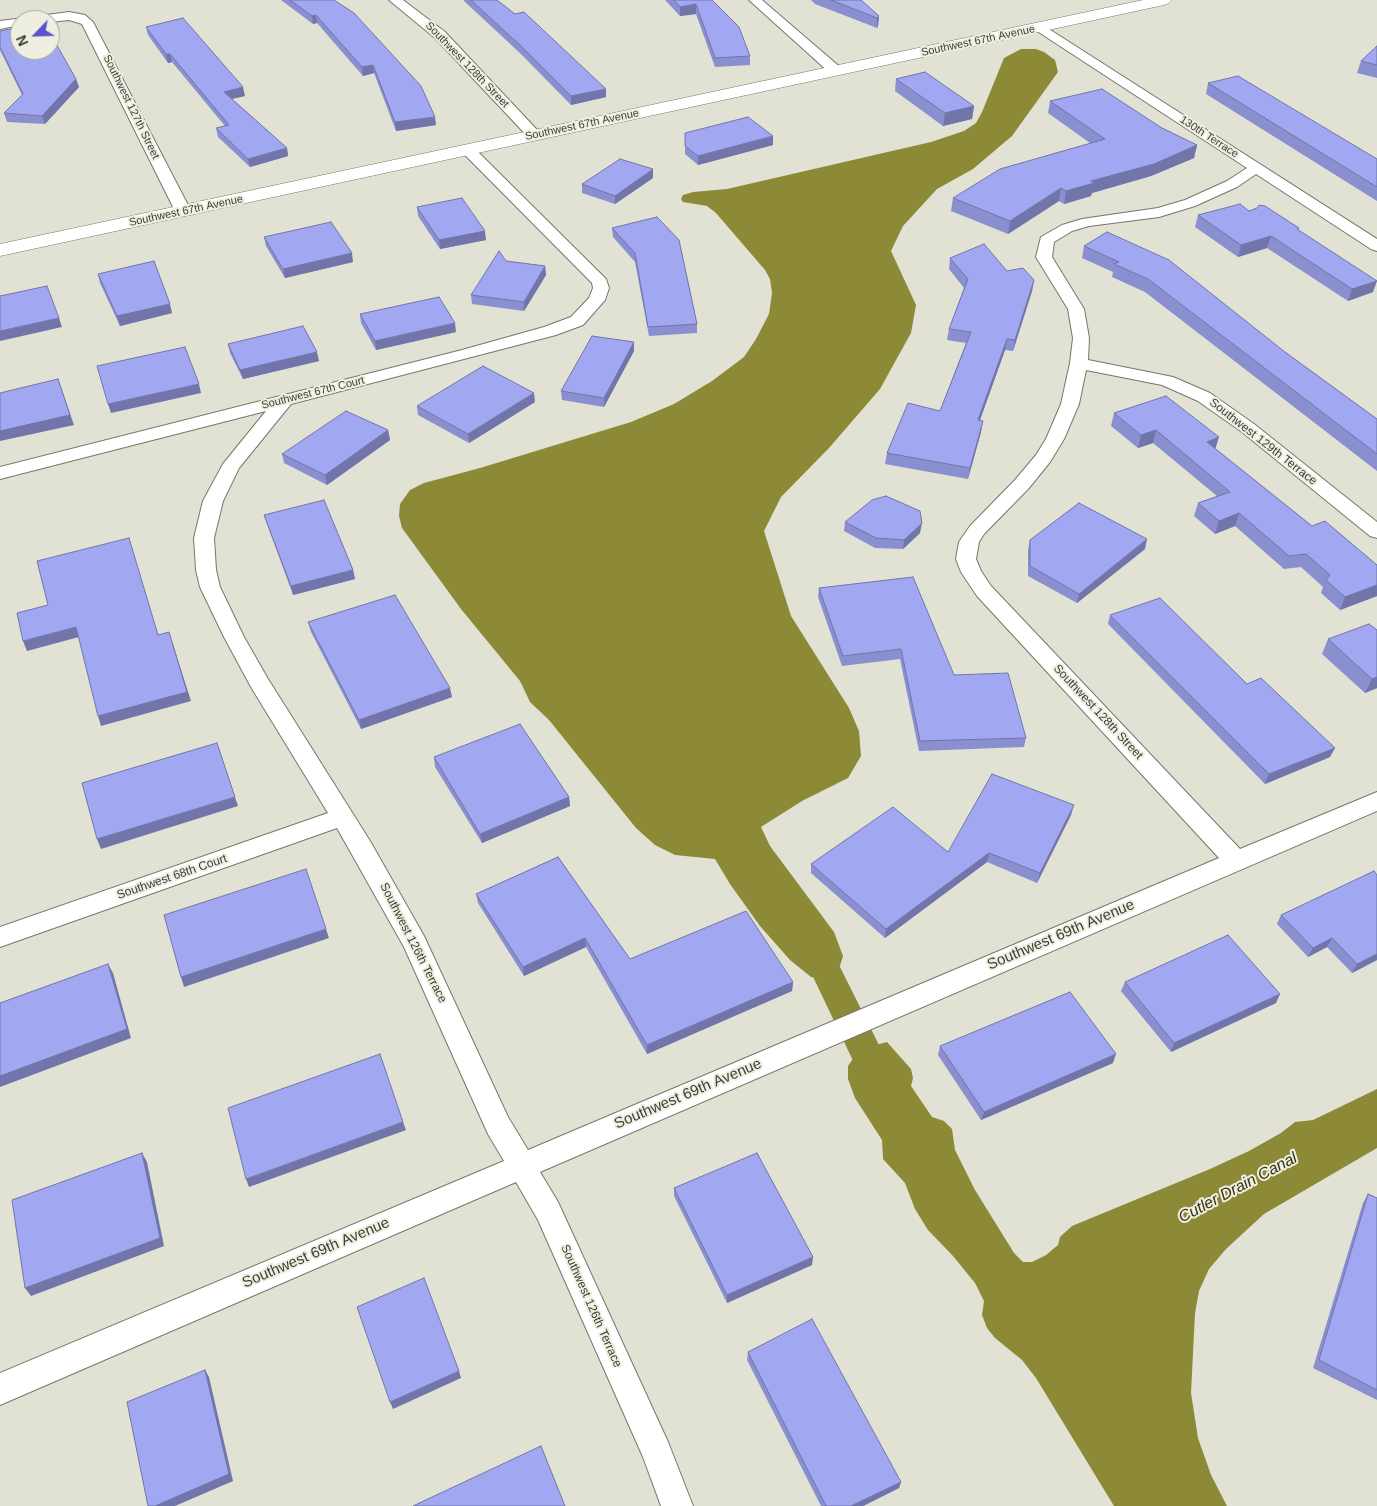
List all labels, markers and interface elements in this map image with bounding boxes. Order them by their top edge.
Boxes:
north arrow [10,10,60,60]
street label: Southwest 128th Street [423,19,511,111]
street label: Southwest 67th Avenue [920,22,1036,60]
text: N [13,33,32,49]
street label: Southwest 127th Street [100,53,162,161]
street label: Southwest 67th Avenue [524,106,640,144]
street label: 130th Terrace [1177,113,1241,161]
street label: Southwest 67th Avenue [128,192,244,230]
street label: Southwest 67th Court [260,374,366,412]
street label: Southwest 129th Terrace [1206,395,1320,489]
street label: Southwest 128th Street [1050,661,1146,763]
street label: Southwest 68th Court [115,851,229,903]
street label: Southwest 126th Terrace [376,881,450,1005]
street label: Southwest 69th Avenue [985,896,1137,974]
street label: Southwest 69th Avenue [612,1055,764,1133]
water label: Cutler Drain Canal [1175,1149,1301,1227]
street label: Southwest 69th Avenue [240,1214,392,1292]
street label: Southwest 126th Terrace [557,1242,625,1370]

